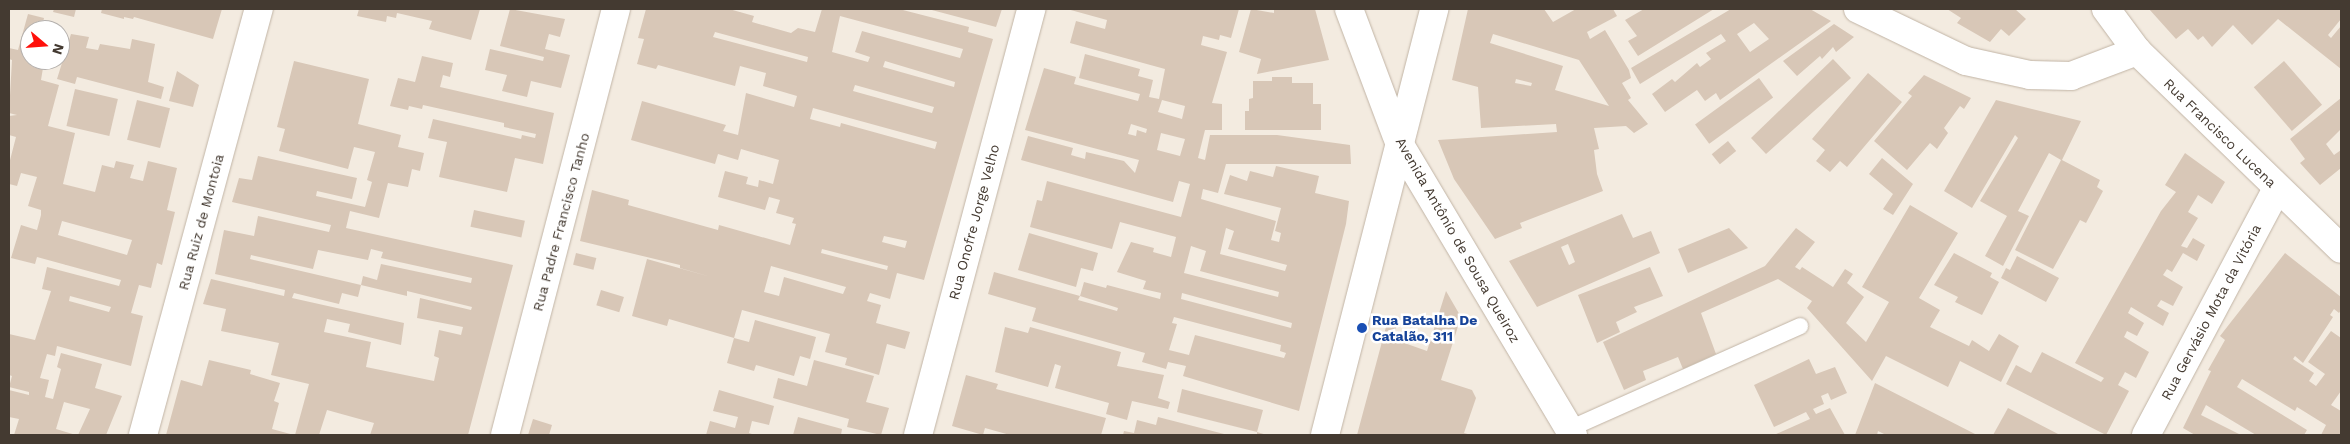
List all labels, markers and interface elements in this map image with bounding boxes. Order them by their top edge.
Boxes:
north arrow [20,20,70,70]
text: N [49,42,68,57]
street label: Rua Francisco Lucena [2160,75,2280,191]
street label: Rua Padre Francisco Tanho [529,131,593,313]
street label: Avenida Antônio de Sousa Queiroz [1392,134,1524,346]
street label: Rua Onofre Jorge Velho [945,142,1003,302]
street label: Rua Ruiz de Montoia [175,152,227,292]
street label: Rua Gervásio Mota da Vitória [2157,221,2265,403]
place label: Rua Batalha De Catalão, 311 [1372,312,1478,344]
marker: Rua Batalha De Catalão, 311 [1356,322,1368,334]

